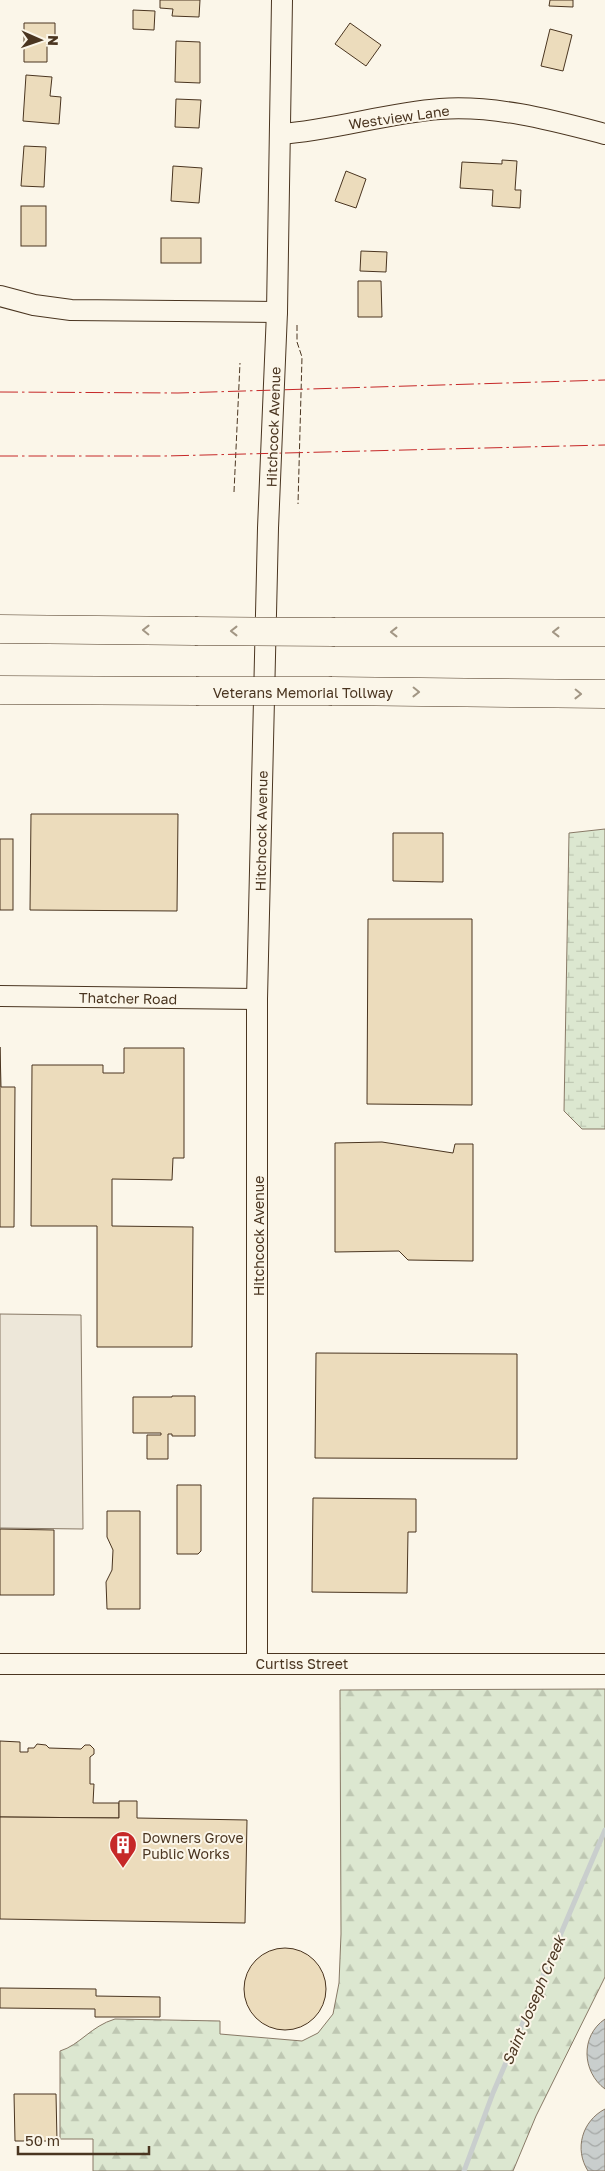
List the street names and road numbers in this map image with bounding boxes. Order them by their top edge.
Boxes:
street label: Westview Lane [348,102,450,132]
street label: Hitchcock Avenue [262,366,284,488]
street label: Veterans Memorial Tollway [213,684,393,701]
street label: Hitchcock Avenue [251,770,271,892]
street label: Thatcher Road [79,989,177,1007]
street label: Hitchcock Avenue [250,1176,267,1296]
street label: Curtiss Street [256,1655,348,1672]

